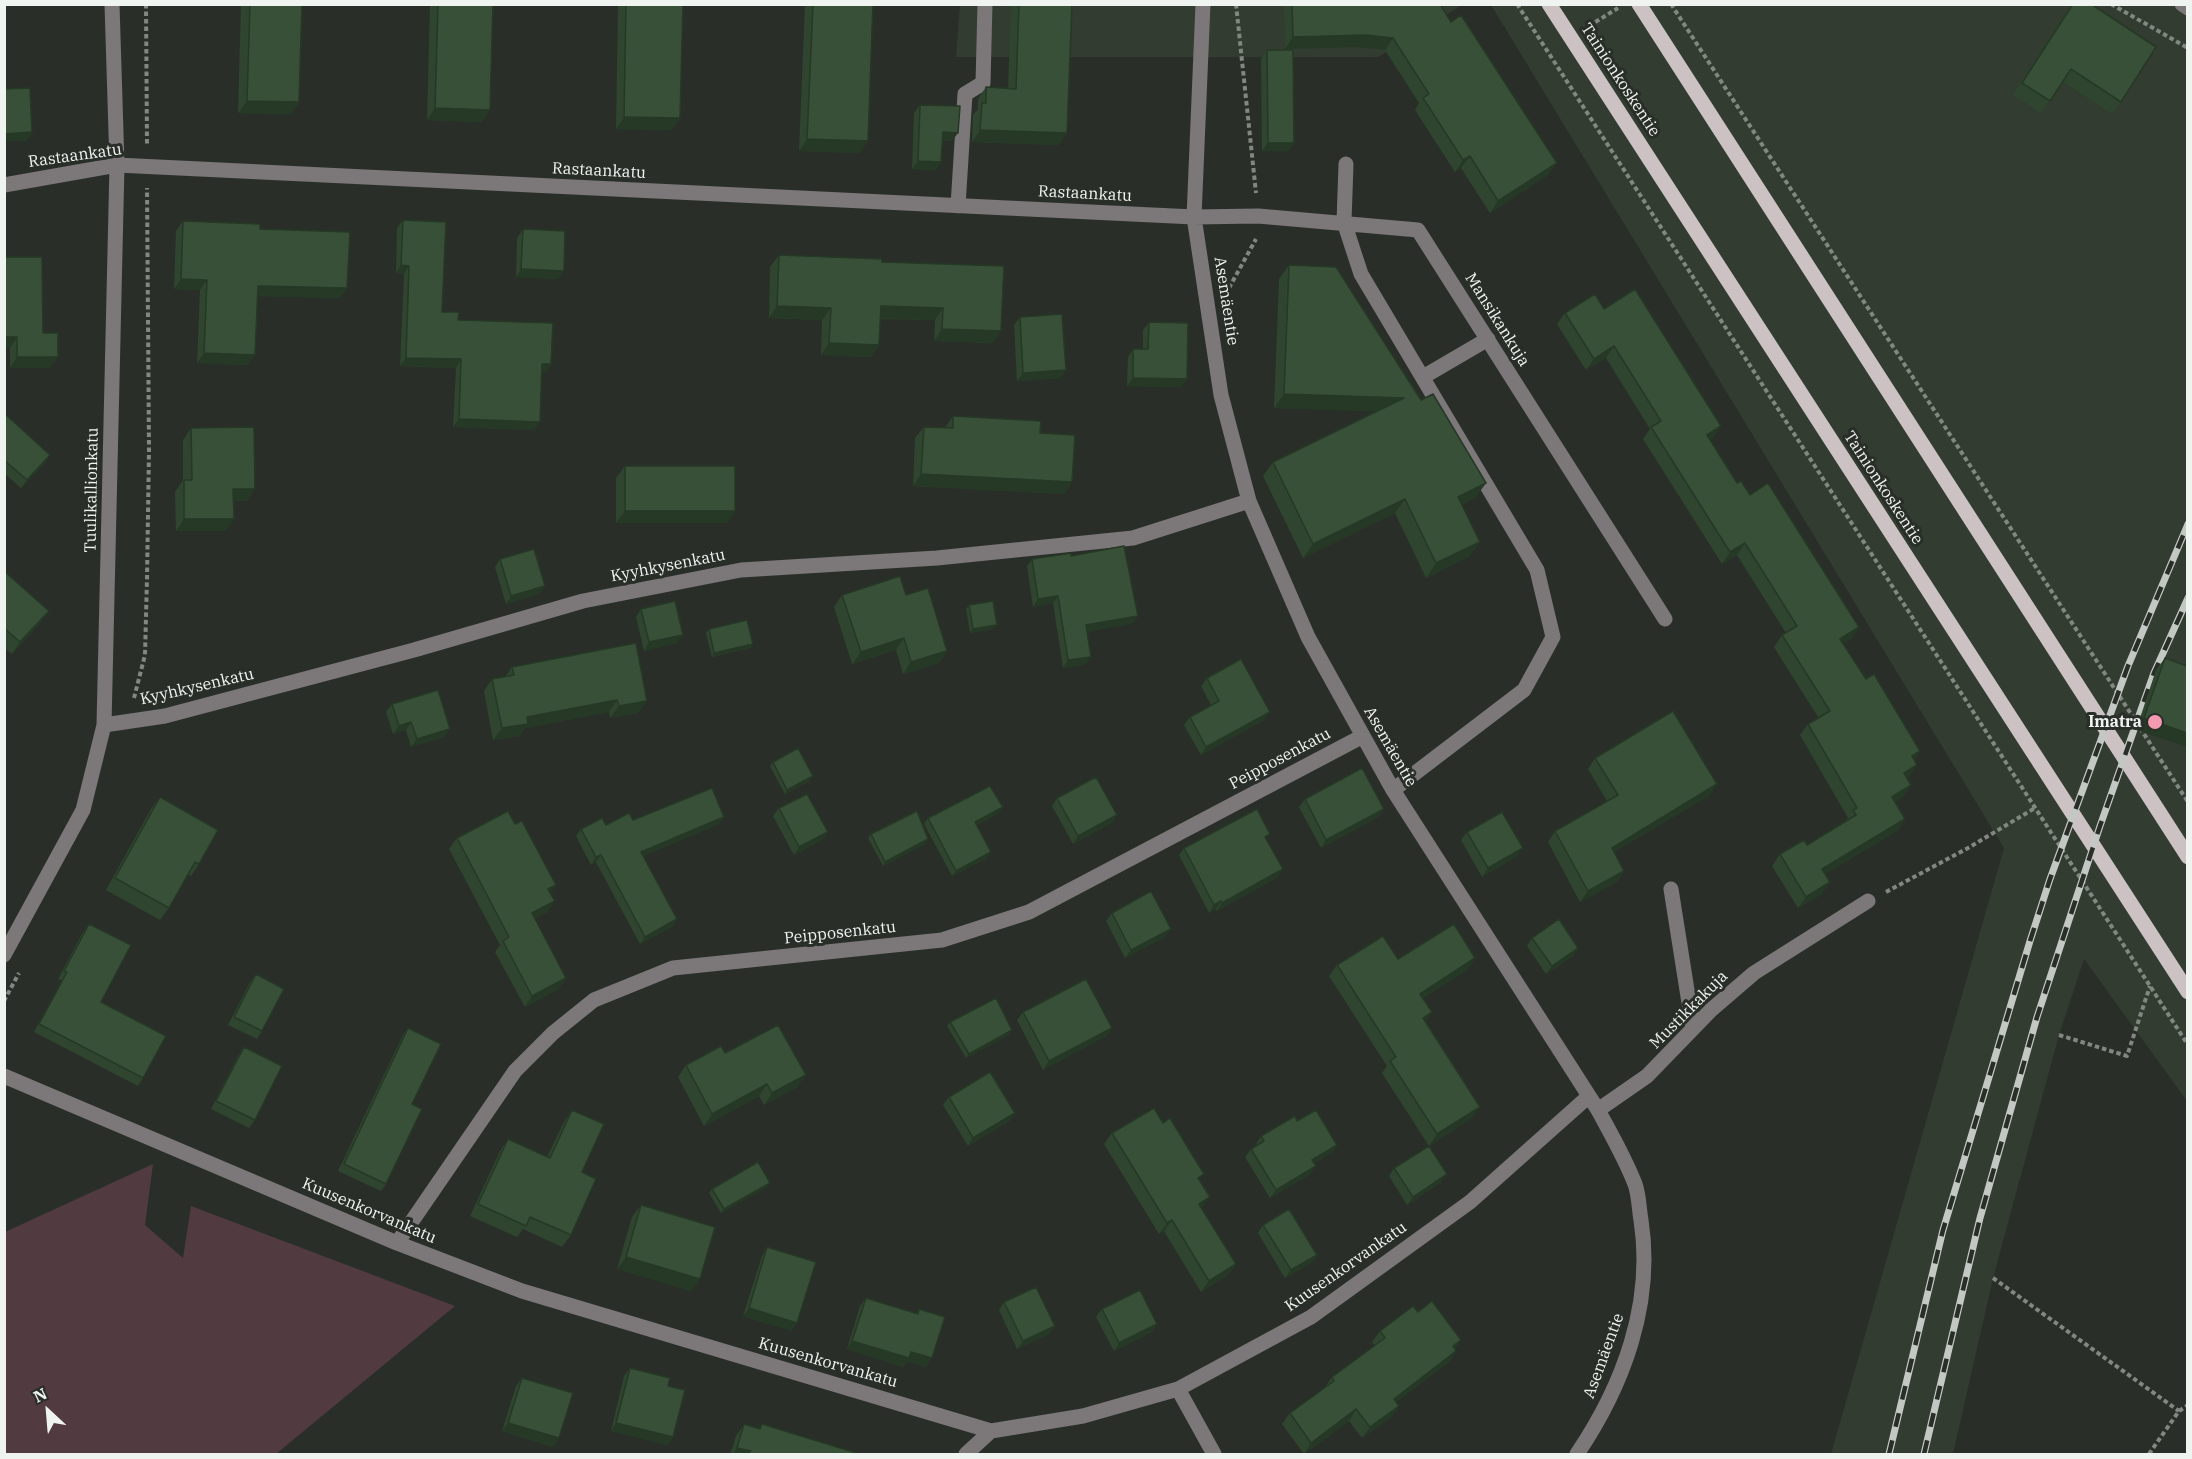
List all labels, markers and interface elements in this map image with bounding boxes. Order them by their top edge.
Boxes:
street label: Tainionkoskentie [1576,20,1664,140]
street label: Rastaankatu [27,140,123,172]
street label: Rastaankatu [552,159,646,183]
street label: Rastaankatu [1038,182,1132,206]
street label: Asemäentie [1210,255,1242,347]
street label: Mansikankuja [1461,270,1533,370]
street label: Tuulikallionkatu [81,427,103,553]
street label: Tainionkoskentie [1839,428,1927,548]
street label: Kyyhkysenkatu [609,545,727,587]
street label: Kyyhkysenkatu [138,665,256,709]
street label: Asemäentie [1359,703,1421,791]
place label: Imatra [2088,712,2142,732]
marker: Imatra [2146,713,2164,731]
street label: Peipposenkatu [1226,724,1334,794]
street label: Peipposenkatu [783,918,897,948]
street label: Mustikkakuja [1646,967,1732,1053]
street label: Kuusenkorvankatu [299,1174,439,1248]
street label: Kuusenkorvankatu [1282,1218,1410,1316]
street label: Asemäentie [1580,1311,1628,1401]
street label: Kuusenkorvankatu [756,1334,900,1392]
north arrow [18,1381,78,1441]
text: N [30,1383,50,1407]

